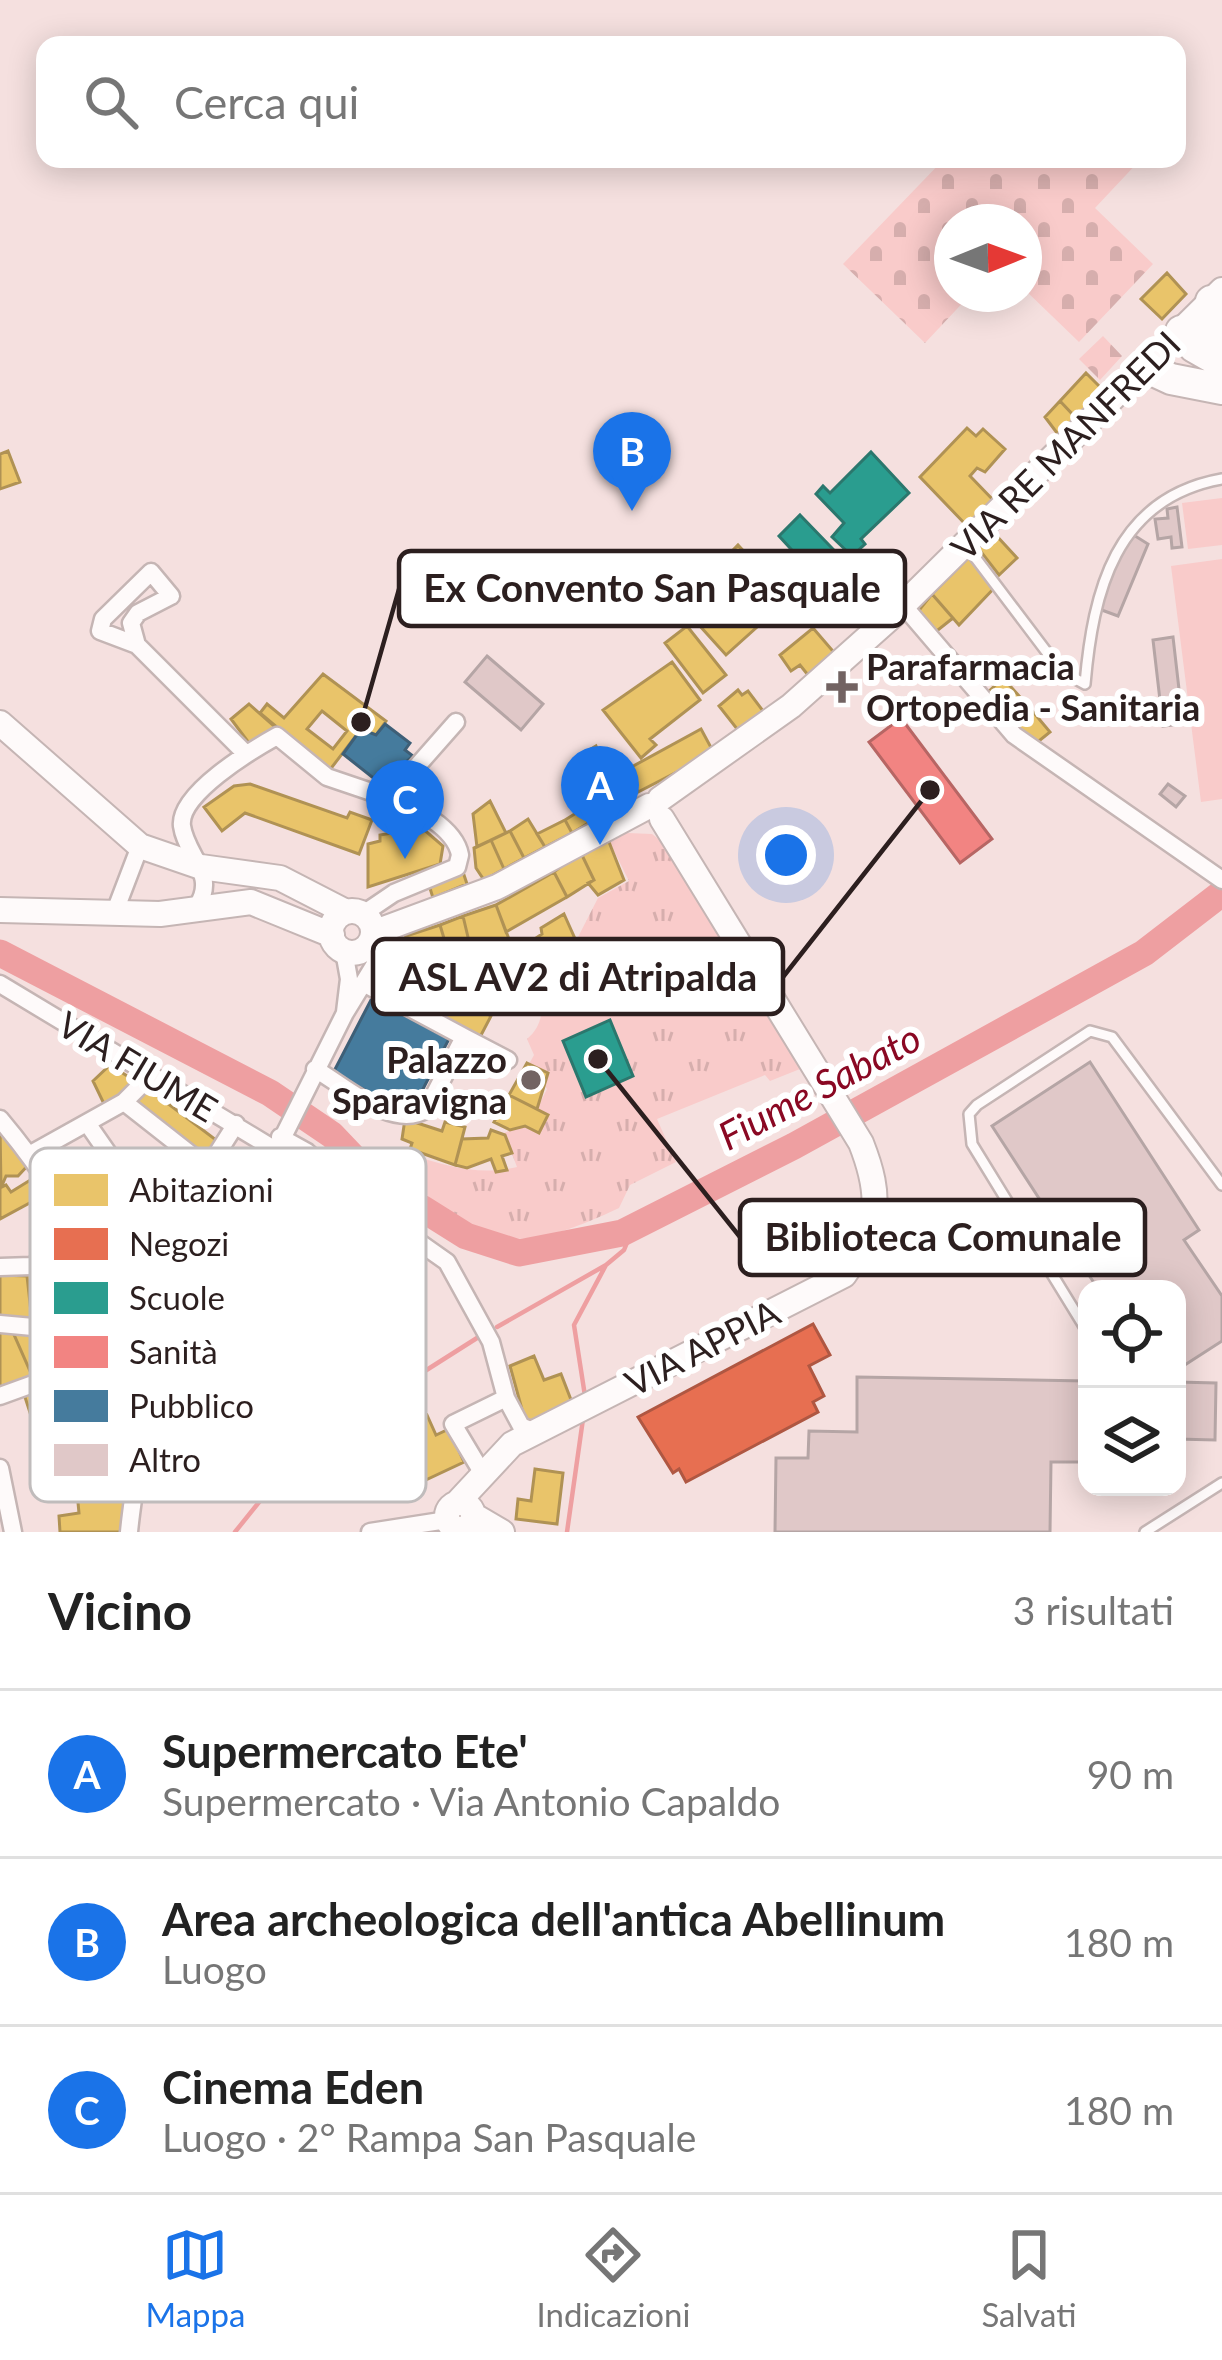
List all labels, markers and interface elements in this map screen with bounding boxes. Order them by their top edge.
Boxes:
search box [36,36,1186,168]
icon: search [78,69,144,135]
text: Cerca qui [174,75,359,129]
north arrow [934,204,1042,312]
street label: VIA RE MANFREDI [941,321,1189,569]
pin: B [593,412,671,511]
callout: Ex Convento San Pasquale [399,551,905,626]
text: Ex Convento San Pasquale [423,564,881,610]
place label: Parafarmacia Ortopedia - Sanitaria [866,644,1200,729]
marker: Parafarmacia Ortopedia - Sanitaria [829,674,855,700]
pin: A [561,746,639,845]
pin: C [366,760,444,859]
your location [756,825,816,885]
callout: ASL AV2 di Atripalda [373,939,783,1014]
text: ASL AV2 di Atripalda [398,953,757,999]
street label: VIA FIUME [50,1001,226,1131]
water label: Fiume Sabato [710,1014,928,1158]
place label: Palazzo Sparavigna [332,1037,507,1122]
marker: Palazzo Sparavigna [518,1067,544,1093]
legend [30,1148,426,1502]
text: Abitazioni [129,1169,274,1209]
callout: Biblioteca Comunale [740,1200,1145,1275]
text: Biblioteca Comunale [765,1213,1122,1259]
text: Negozi [129,1223,229,1263]
text: Scuole [129,1277,225,1317]
map controls [1078,1280,1186,1496]
button: locate [1078,1280,1186,1388]
street label: VIA APPIA [617,1289,787,1405]
text: Sanità [129,1331,218,1371]
text: Pubblico [129,1385,254,1425]
button: layers [1078,1388,1186,1496]
text: Altro [129,1439,201,1479]
text: Vicino [48,1580,192,1641]
text: 3 risultati [1013,1587,1174,1633]
text: Supermercato Ete' [162,1724,528,1778]
text: A [73,1751,101,1797]
text: 90 m [1087,1751,1174,1797]
text: Supermercato · Via Antonio Capaldo [162,1778,780,1824]
text: Area archeologica dell'antica Abellinum [162,1892,945,1946]
text: B [74,1919,100,1965]
text: 180 m [1064,1919,1174,1965]
text: Luogo [162,1946,267,1992]
text: Cinema Eden [162,2060,424,2114]
text: C [74,2087,100,2133]
text: 180 m [1064,2087,1174,2133]
text: Luogo · 2° Rampa San Pasquale [162,2114,696,2160]
tab: Mappa [146,2222,245,2334]
tab: Indicazioni [537,2222,690,2334]
tab: Salvati [981,2222,1076,2334]

